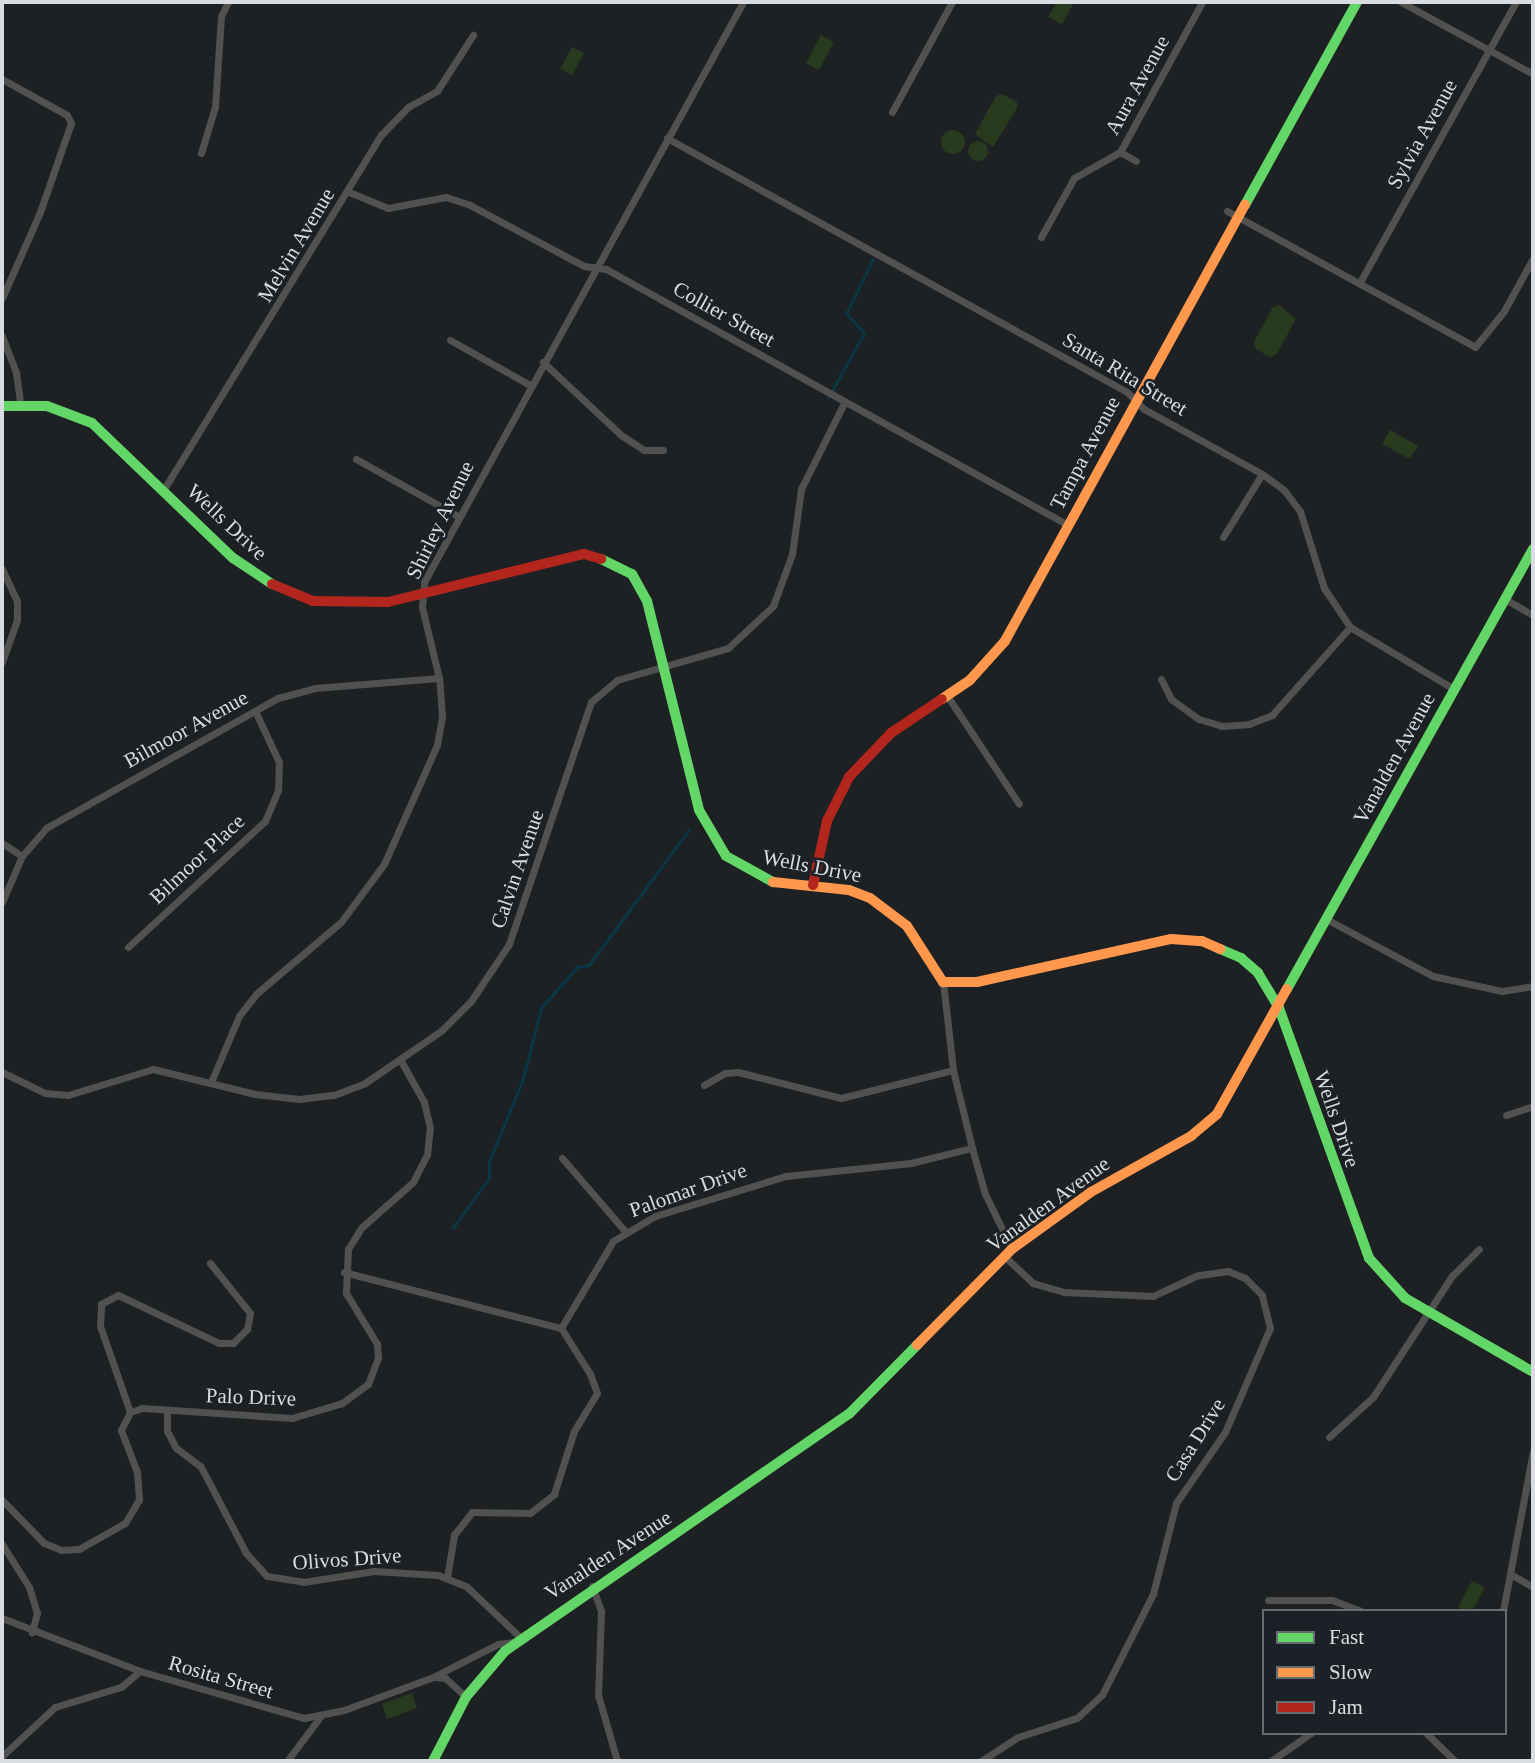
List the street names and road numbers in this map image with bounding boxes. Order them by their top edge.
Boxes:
street label: Aura Avenue [1099,30,1175,140]
street label: Sylvia Avenue [1381,74,1463,194]
street label: Melvin Avenue [252,183,340,307]
street label: Collier Street [669,276,779,352]
street label: Santa Rita Street [1058,327,1192,421]
street label: Tampa Avenue [1044,392,1126,514]
street label: Shirley Avenue [400,456,480,584]
street label: Wells Drive [182,479,272,565]
street label: Bilmoor Avenue [119,684,253,774]
street label: Vanalden Avenue [1347,688,1441,828]
street label: Calvin Avenue [485,806,549,932]
street label: Bilmoor Place [144,809,250,909]
street label: Wells Drive [760,844,864,888]
street label: Wells Drive [1309,1067,1365,1171]
street label: Vanalden Avenue [981,1151,1115,1257]
street label: Palomar Drive [626,1157,750,1223]
street label: Palo Drive [205,1383,297,1411]
street label: Casa Drive [1159,1394,1231,1486]
street label: Vanalden Avenue [539,1504,677,1606]
street label: Olivos Drive [292,1543,402,1575]
street label: Rosita Street [166,1650,276,1704]

